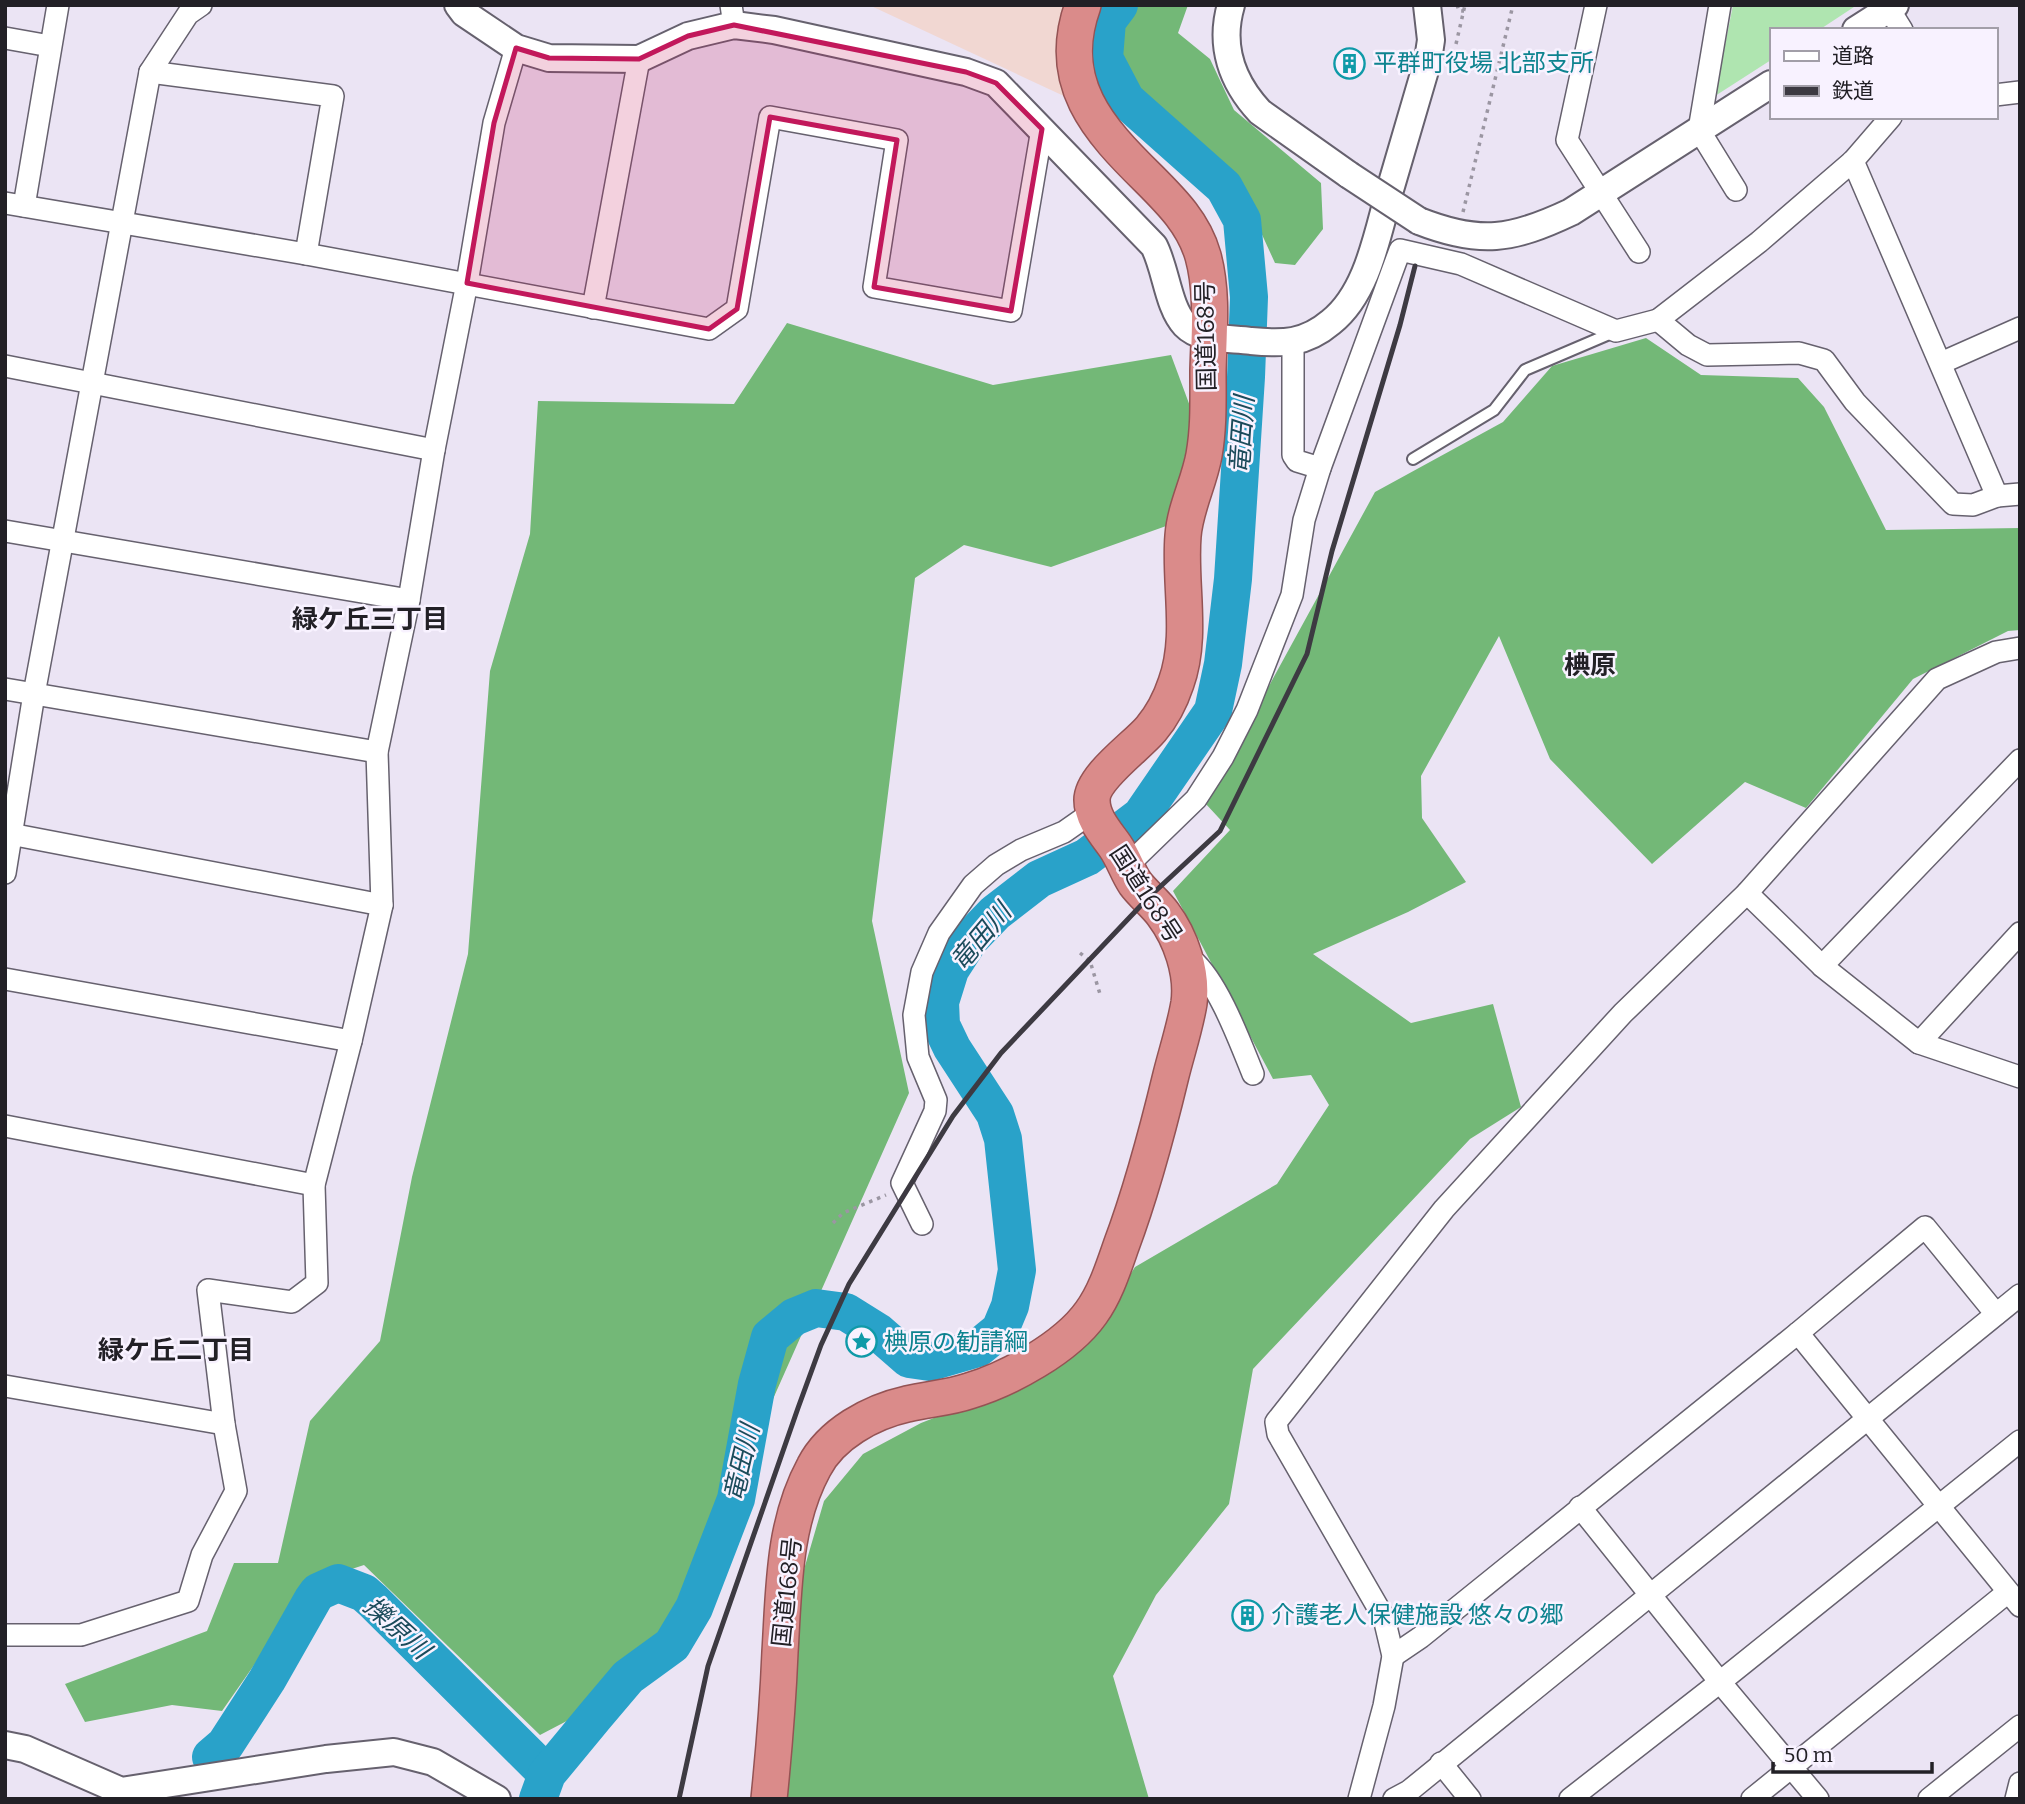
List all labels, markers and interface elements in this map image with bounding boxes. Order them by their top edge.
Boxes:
legend [1770,28,1997,119]
text: 道路 [1832,43,1874,69]
building icon: 平群町役場 北部支所 [1333,46,1367,80]
place label: 平群町役場 北部支所 [1373,49,1594,77]
text: 鉄道 [1832,78,1874,104]
street label: 国道168号 [1191,281,1221,391]
water label: 竜田川 [1224,392,1260,475]
district label: 緑ケ丘三丁目 [292,604,448,635]
district label: 椣原 [1564,650,1616,681]
street label: 国道168号 [1104,840,1188,948]
water label: 竜田川 [944,895,1020,977]
place icon: 椣原の勧請綱 [844,1325,878,1359]
place label: 椣原の勧請綱 [884,1328,1028,1356]
district label: 緑ケ丘二丁目 [98,1335,254,1366]
water label: 竜田川 [718,1419,767,1504]
street label: 国道168号 [767,1536,807,1648]
water label: 擽原川 [358,1590,439,1668]
building icon: 介護老人保健施設 悠々の郷 [1231,1598,1265,1632]
place label: 介護老人保健施設 悠々の郷 [1271,1601,1564,1629]
scale bar [1773,1730,1932,1774]
text: 50 m [1784,1742,1833,1768]

